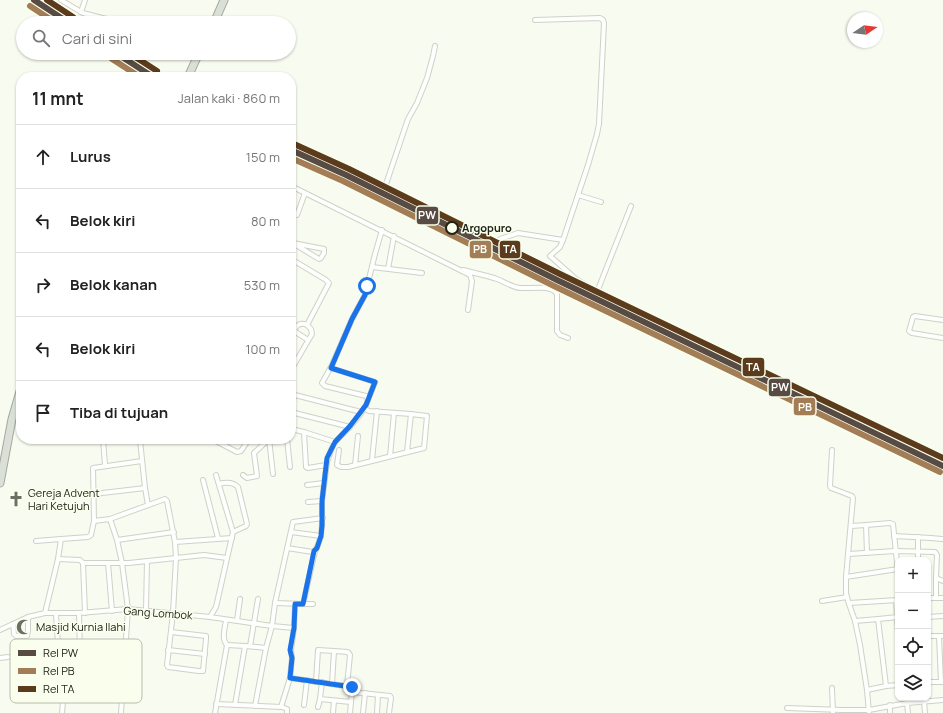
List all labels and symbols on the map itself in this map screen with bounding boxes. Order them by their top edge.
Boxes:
north arrow [847,12,883,48]
line badge: PW [416,206,439,225]
text: PW [418,207,436,222]
place label: Argopuro [462,220,512,235]
marker: Argopuro [445,221,459,235]
line badge: PB [469,240,492,259]
line badge: TA [499,240,521,259]
text: PB [473,241,487,256]
text: TA [503,241,518,256]
route start [358,277,376,295]
line badge: TA [742,357,765,377]
text: TA [746,359,761,374]
line badge: PW [768,378,791,397]
text: PW [771,379,789,394]
line badge: PB [793,397,816,416]
text: PB [798,399,812,414]
place label: Gereja Advent Hari Ketujuh [28,485,100,513]
church icon: Gereja Advent Hari Ketujuh [7,490,25,508]
street label: Gang Lombok [123,603,194,622]
mosque icon: Masjid Kurnia Ilahi [15,618,33,636]
place label: Masjid Kurnia Ilahi [36,619,126,634]
legend [10,639,142,703]
text: Rel PW [43,645,79,660]
text: Rel PB [43,663,75,678]
route end [343,678,361,696]
text: Rel TA [43,681,74,696]

